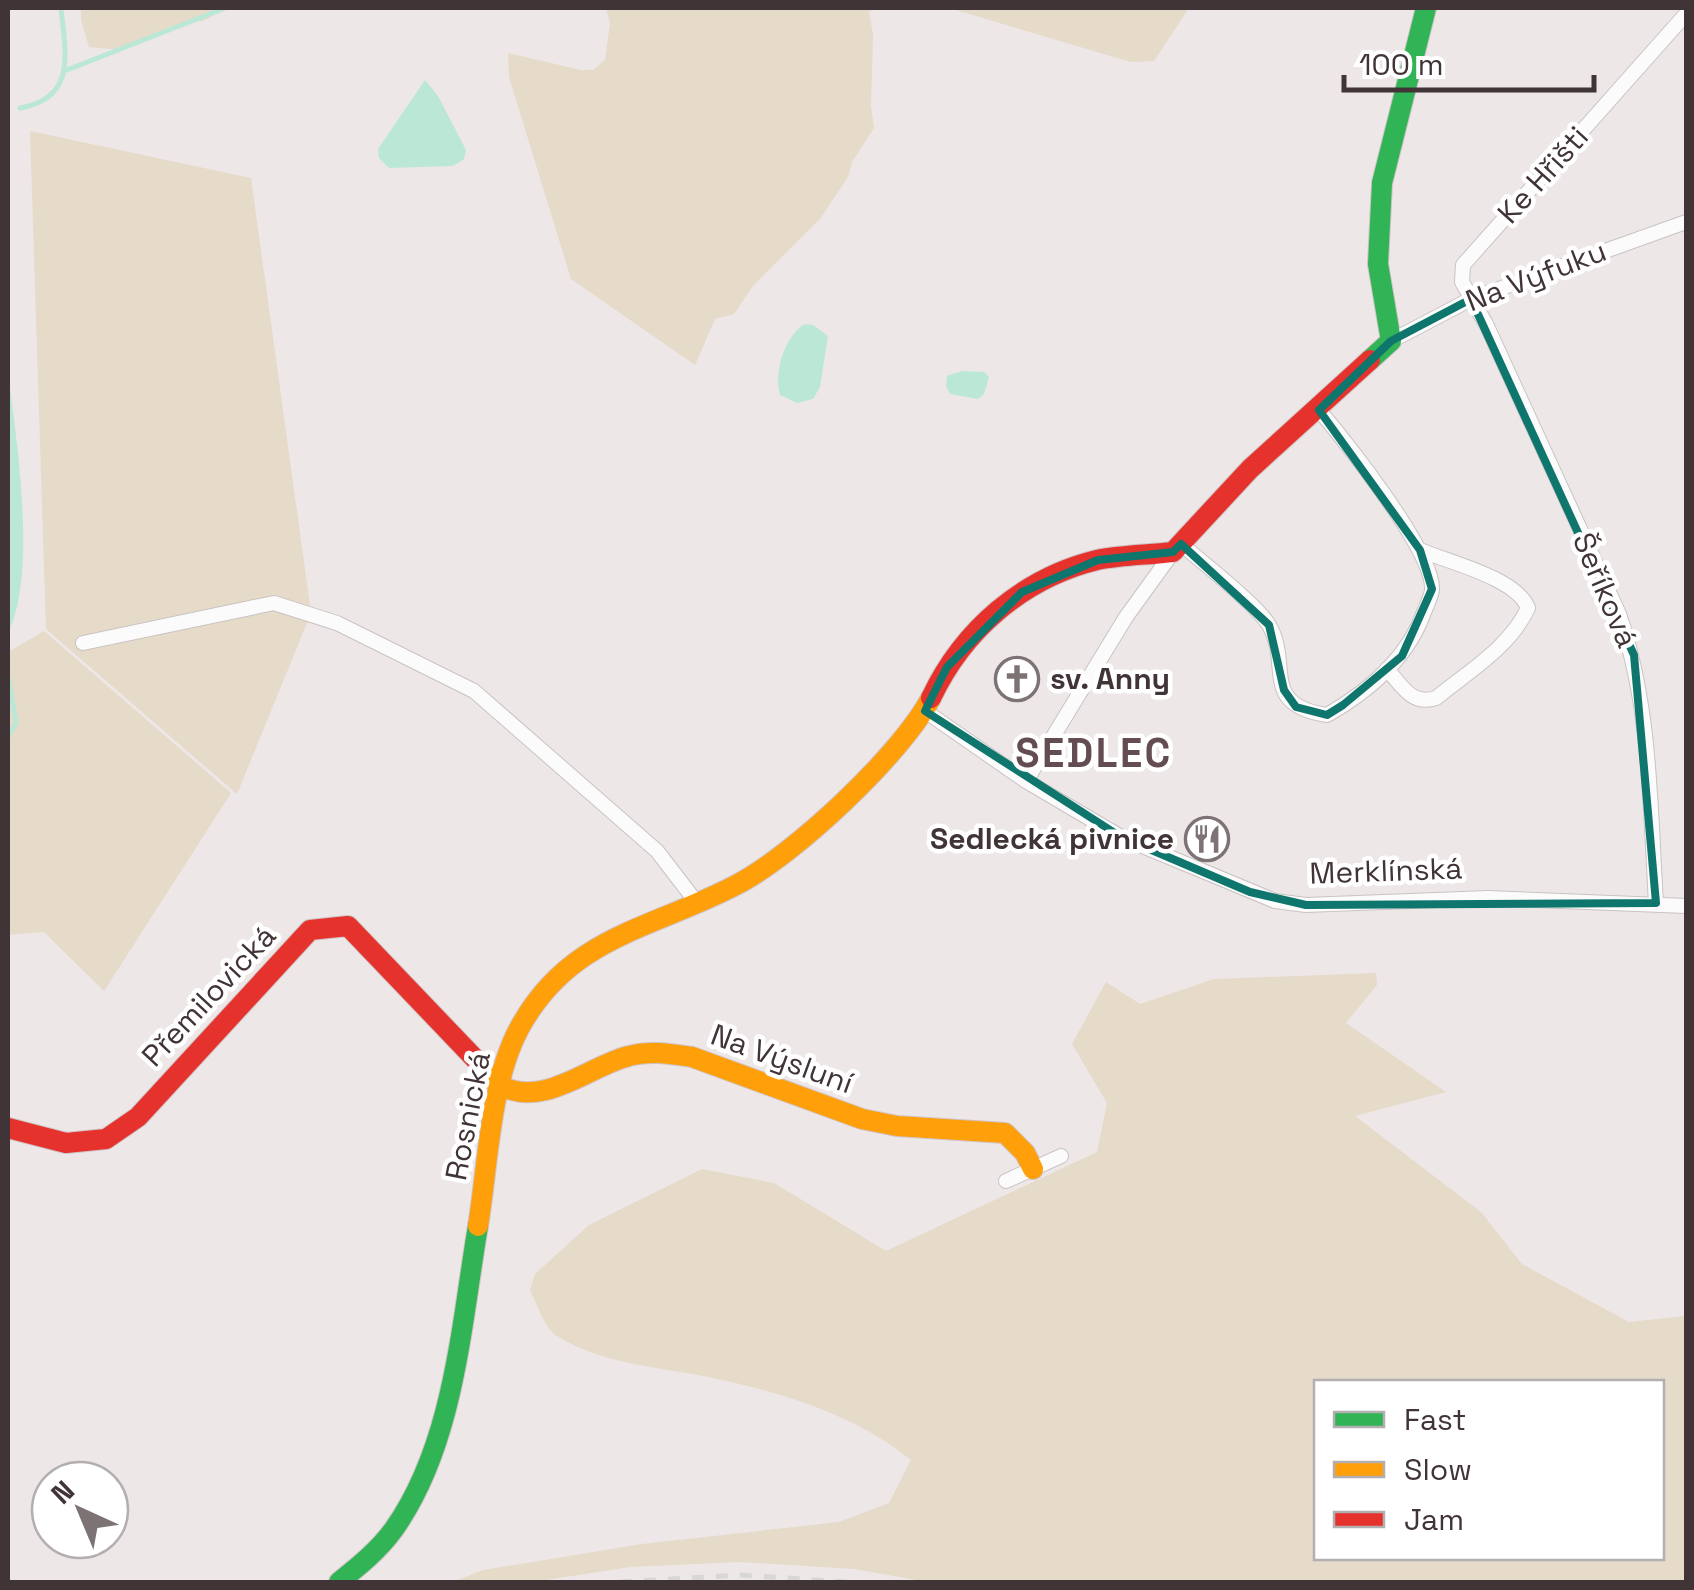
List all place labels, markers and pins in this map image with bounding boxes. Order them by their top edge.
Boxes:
church icon: sv. Anny [994,656,1040,702]
place label: sv. Anny [1050,659,1170,698]
restaurant icon: Sedlecká pivnice [1184,816,1230,862]
place label: Sedlecká pivnice [930,819,1174,858]

